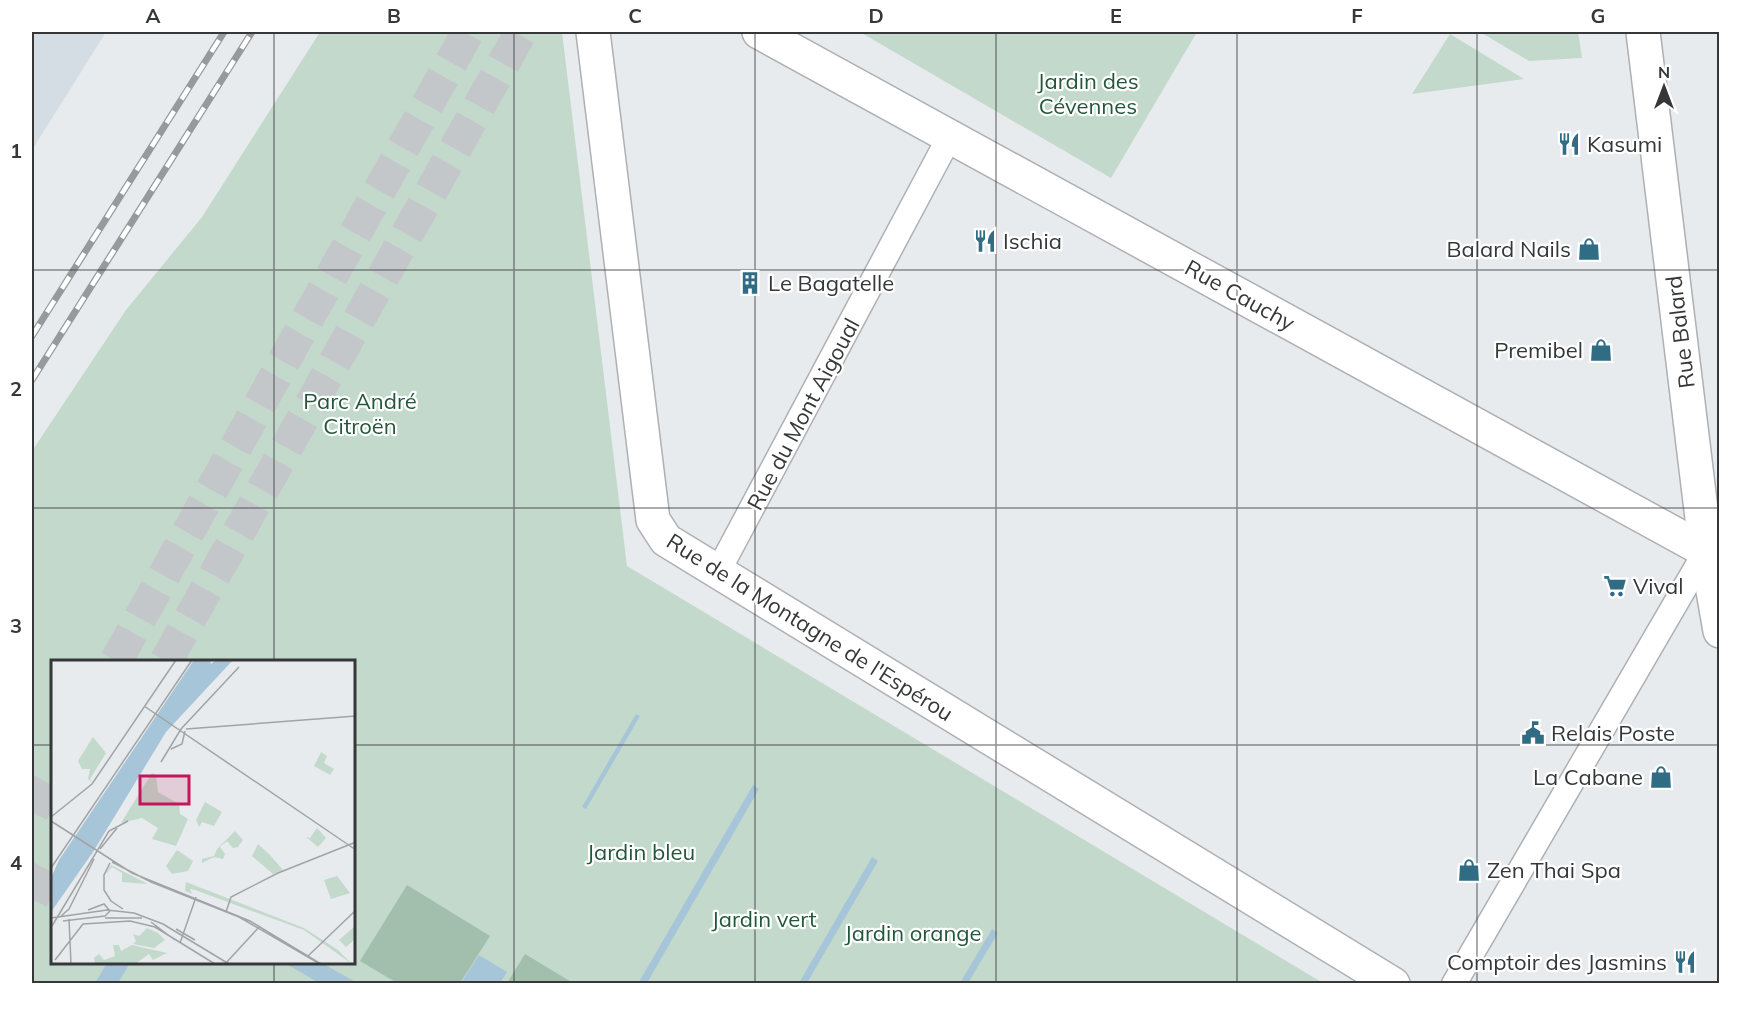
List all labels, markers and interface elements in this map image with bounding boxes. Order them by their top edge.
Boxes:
text: A [146,3,161,28]
text: B [387,3,401,28]
text: C [628,3,642,28]
text: D [868,3,884,28]
text: E [1110,3,1122,28]
text: F [1351,3,1363,28]
text: G [1591,3,1605,28]
north arrow [1634,57,1694,117]
text: N [1658,62,1670,82]
park label: Jardin des Cévennes [1037,67,1139,120]
place label: Kasumi [1587,130,1662,158]
restaurant icon: Kasumi [1556,131,1582,157]
text: 1 [10,138,22,163]
place label: Ischia [1003,227,1062,255]
restaurant icon: Ischia [972,228,998,254]
place label: Balard Nails [1447,235,1571,263]
shop icon: Balard Nails [1576,236,1602,262]
street label: Rue Cauchy [1180,253,1300,337]
place label: Le Bagatelle [768,269,894,297]
building icon: Le Bagatelle [737,270,763,296]
street label: Rue Balard [1659,274,1701,390]
street label: Rue du Mont Aigoual [741,313,865,515]
place label: Premibel [1494,336,1583,364]
shop icon: Premibel [1588,337,1614,363]
text: 2 [10,376,22,401]
park label: Parc André Citroën [303,387,417,440]
street label: Rue de la Montagne de l'Espérou [661,527,959,727]
place label: Vival [1633,572,1684,600]
supermarket icon: Vival [1602,573,1628,599]
text: 3 [10,613,22,638]
inset map [51,660,356,964]
place label: Relais Poste [1551,719,1675,747]
public building icon: Relais Poste [1520,720,1546,746]
place label: La Cabane [1533,763,1643,791]
shop icon: La Cabane [1648,764,1674,790]
park label: Jardin bleu [587,838,695,866]
text: 4 [10,850,22,875]
place label: Zen Thai Spa [1487,856,1621,884]
shop icon: Zen Thai Spa [1456,857,1482,883]
park label: Jardin vert [711,905,817,933]
park label: Jardin orange [844,919,982,947]
place label: Comptoir des Jasmins [1447,948,1667,976]
restaurant icon: Comptoir des Jasmins [1672,949,1698,975]

